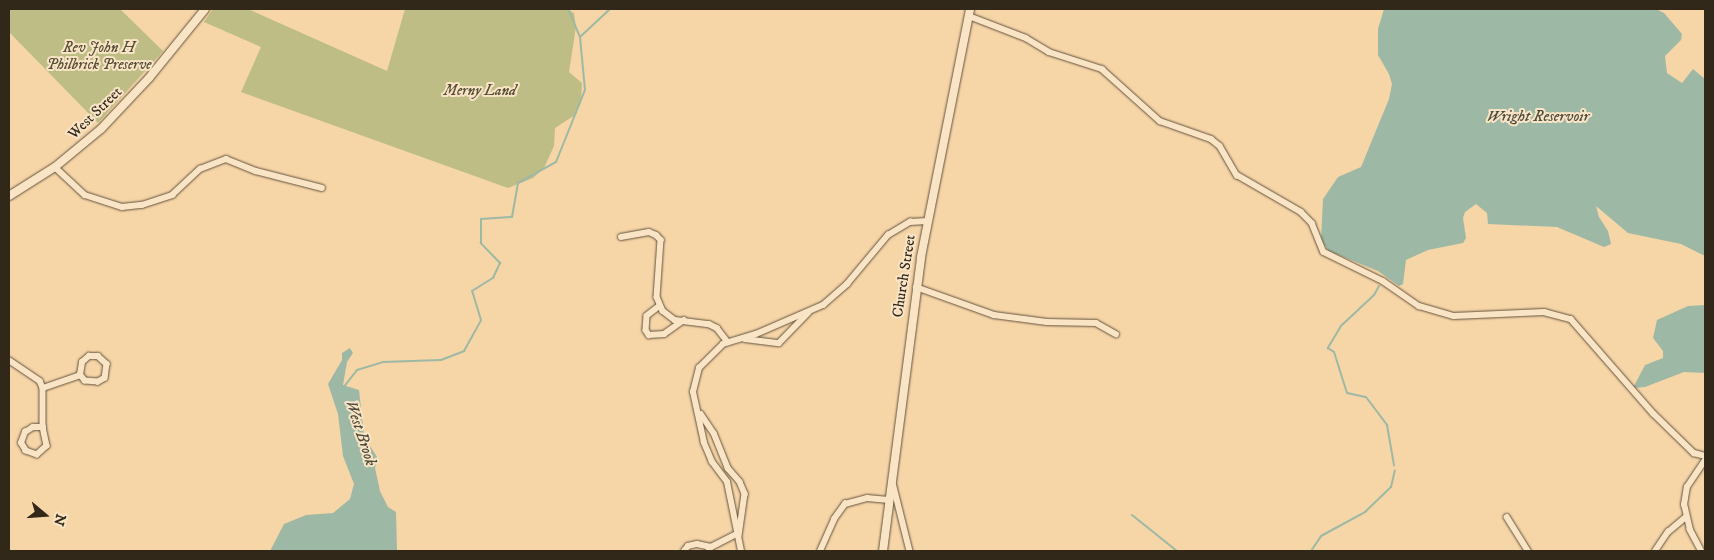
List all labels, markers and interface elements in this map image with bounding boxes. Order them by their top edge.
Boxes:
park label: Rev John H Philbrick Preserve [47,38,151,73]
park label: Merny Land [444,82,516,100]
street label: West Street [64,83,126,143]
water label: Wright Reservoir [1487,106,1589,126]
street label: Church Street [889,233,919,319]
water label: West Brook [341,398,381,468]
north arrow [20,490,70,540]
text: N [49,511,70,528]

